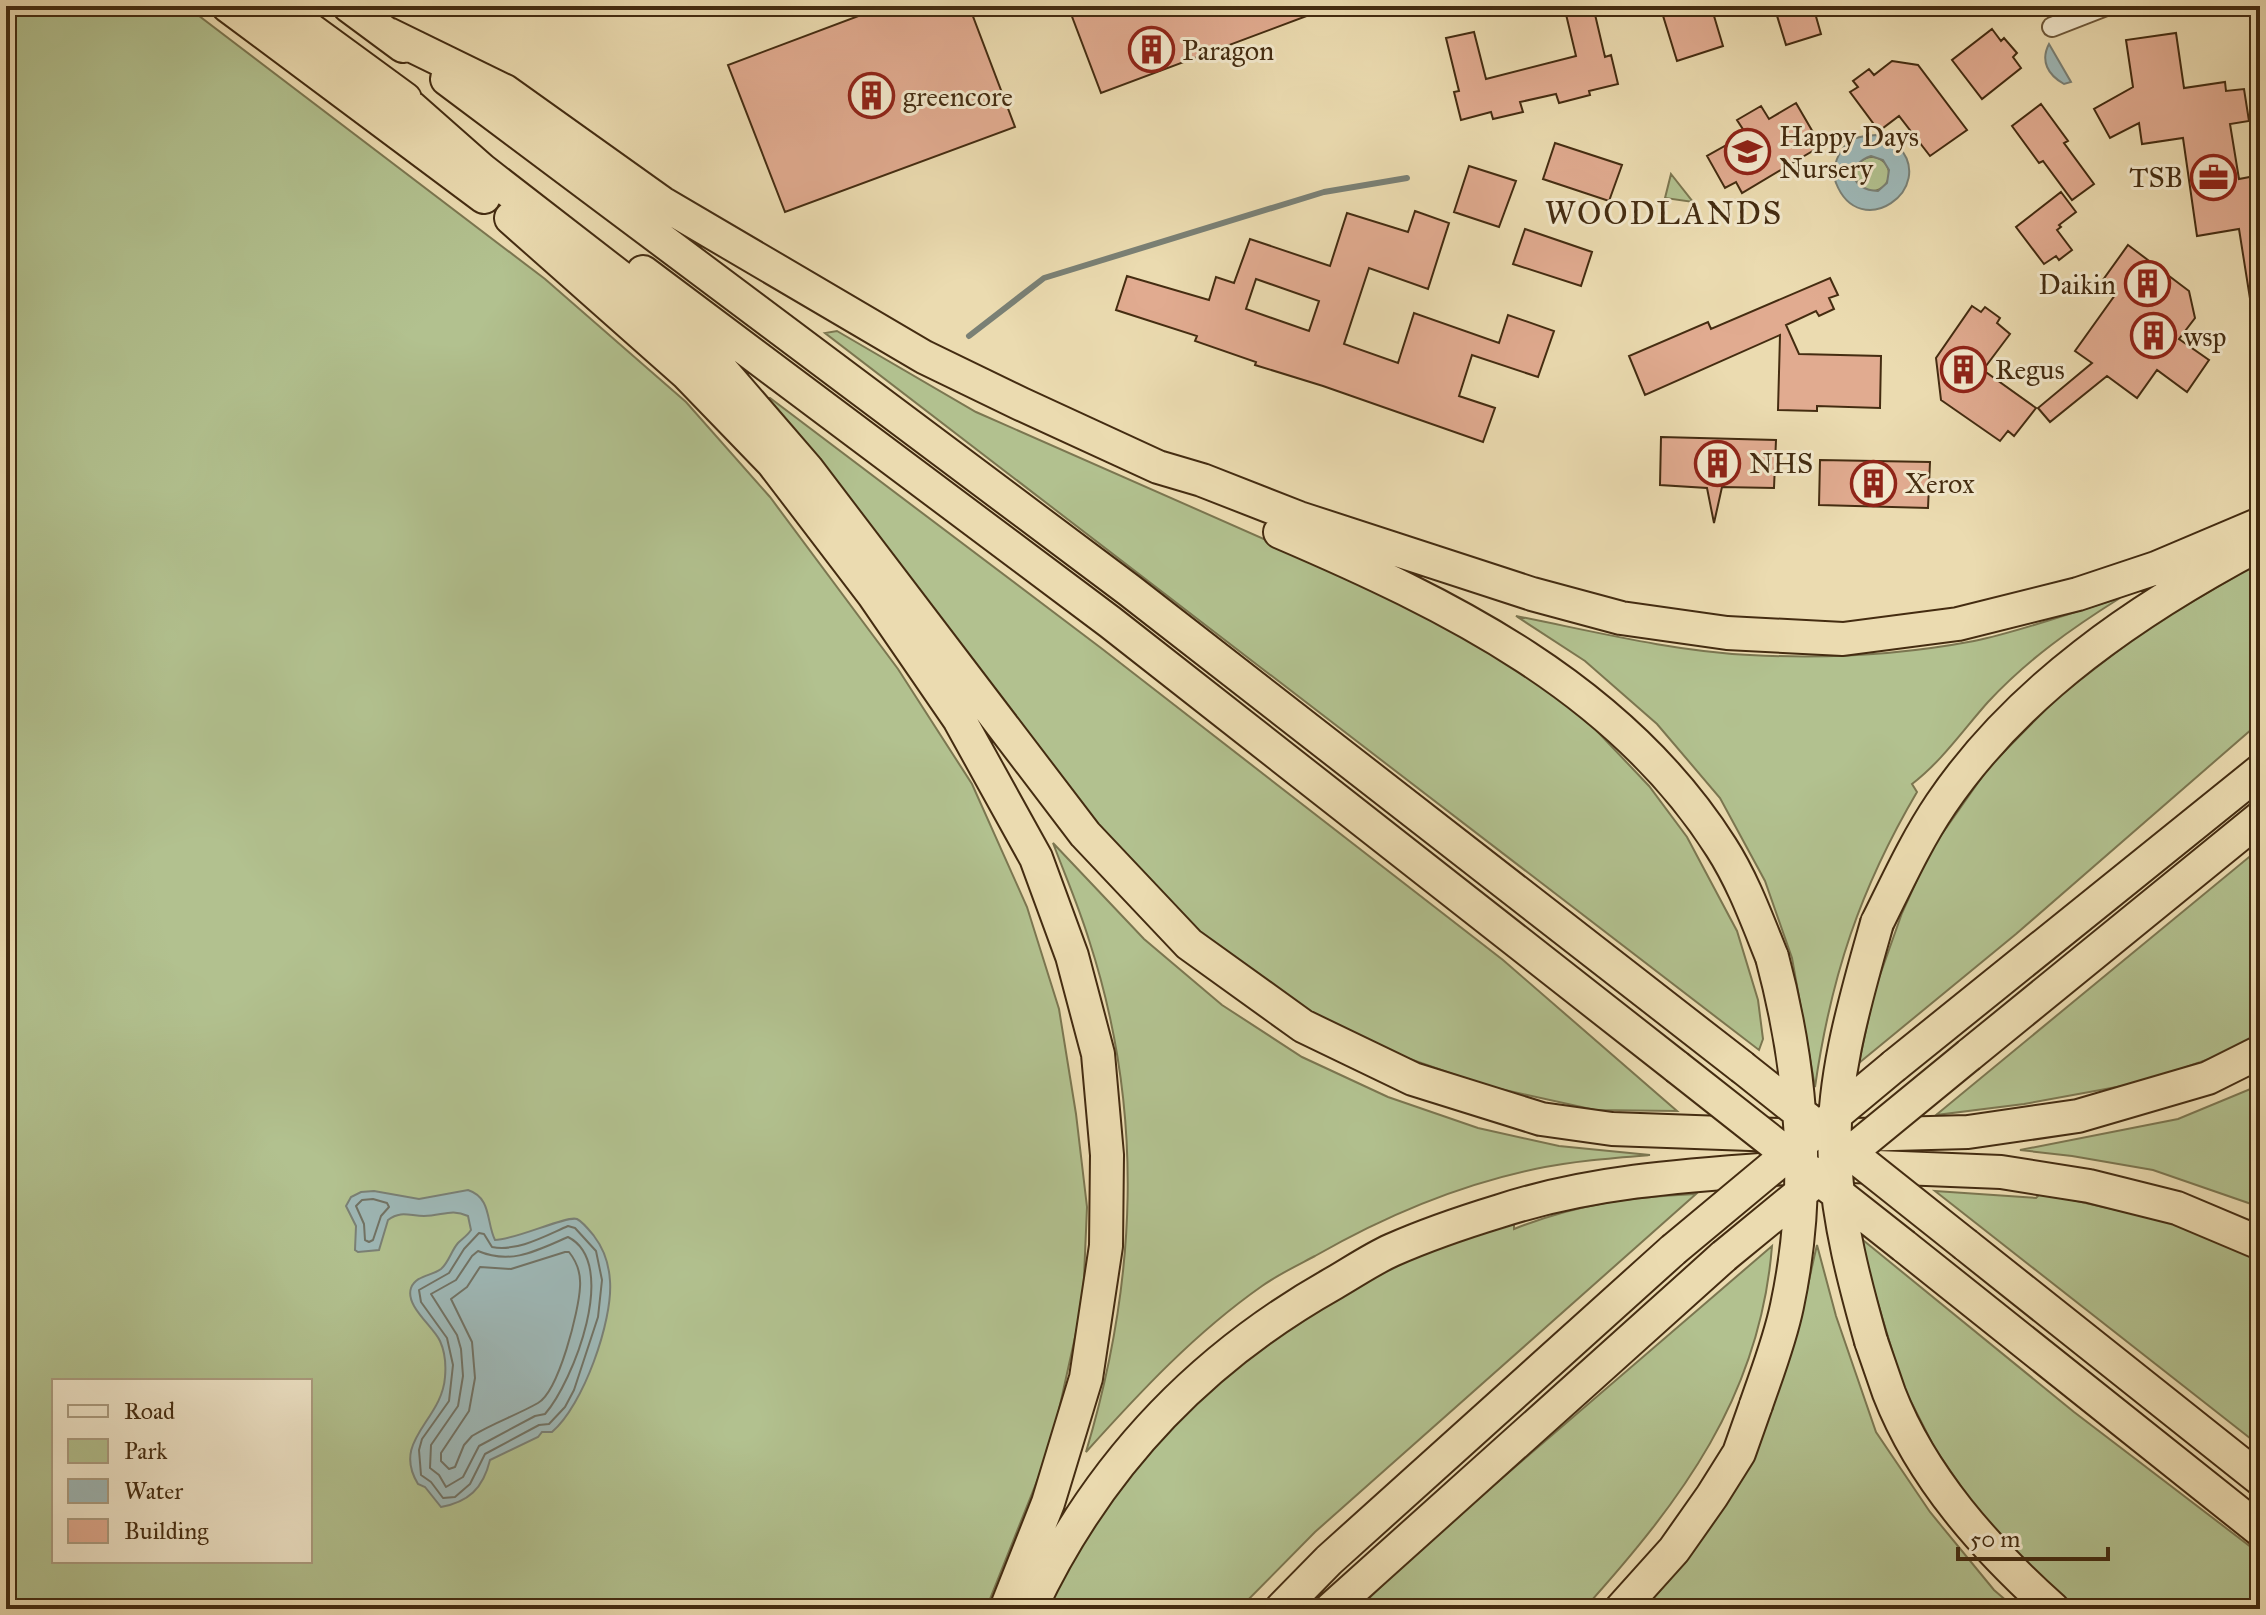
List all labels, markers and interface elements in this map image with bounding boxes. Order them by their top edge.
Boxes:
building icon: Paragon [1127,26,1175,74]
place label: Paragon [1182,33,1274,68]
building icon: greencore [848,72,896,120]
place label: greencore [903,79,1013,114]
place label: Happy Days Nursery [1779,119,1919,186]
school or university icon: Happy Days Nursery [1724,128,1772,176]
office icon: TSB [2190,153,2238,201]
place label: TSB [2129,160,2183,195]
district label: WOODLANDS [1545,194,1783,233]
building icon: Daikin [2123,260,2171,308]
place label: Daikin [2039,267,2116,302]
building icon: wsp [2129,312,2177,360]
place label: wsp [2184,319,2227,354]
building icon: Regus [1940,345,1988,393]
place label: Regus [1995,352,2065,387]
building icon: NHS [1694,439,1742,487]
place label: NHS [1749,446,1813,481]
building icon: Xerox [1850,459,1898,507]
place label: Xerox [1905,466,1975,501]
legend [52,1379,312,1563]
text: Road [124,1396,175,1426]
text: Park [124,1436,168,1466]
text: Water [124,1476,183,1506]
scale bar [1958,1511,2108,1561]
text: Building [124,1516,209,1546]
text: 50 m [1970,1524,2020,1554]

